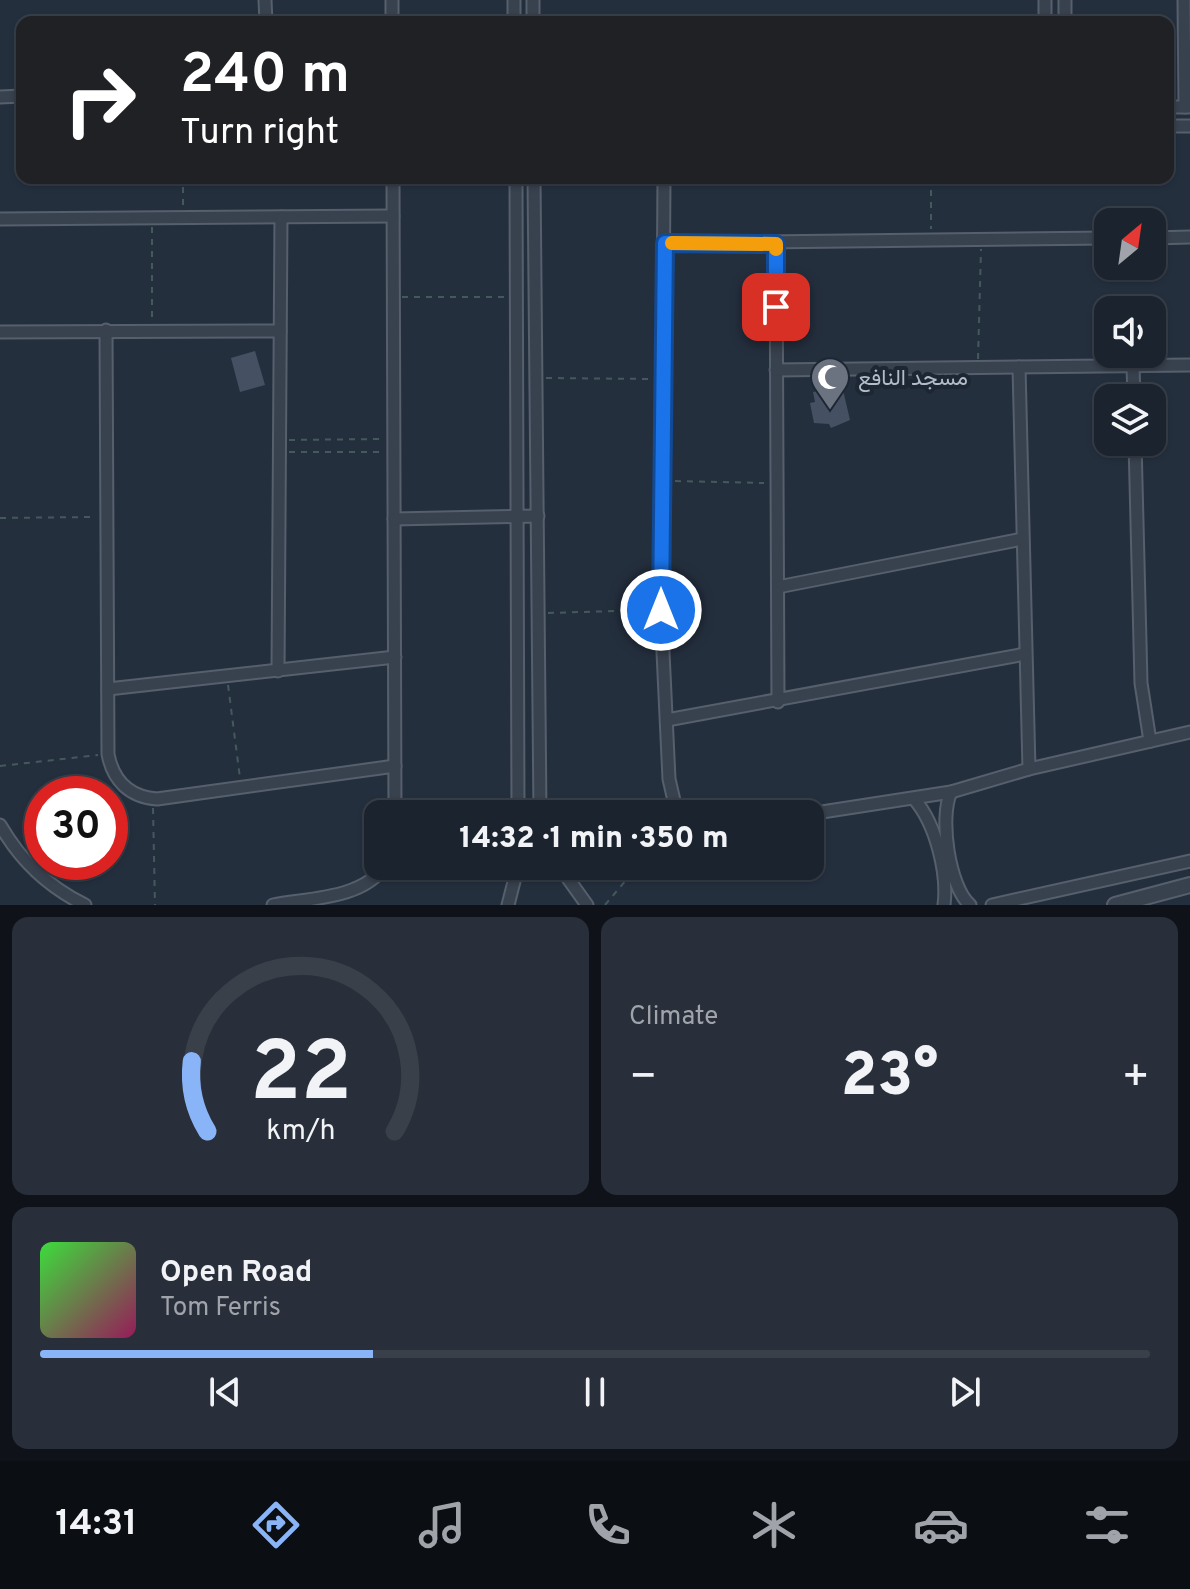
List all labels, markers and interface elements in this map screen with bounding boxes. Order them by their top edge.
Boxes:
text: 240 m [180,42,350,112]
icon: right [48,48,152,152]
text: Turn right [180,111,339,157]
north arrow [1094,208,1166,280]
map controls [1094,208,1166,456]
pin [742,273,810,341]
icon: arrive [754,285,798,329]
button: sound [1094,296,1166,368]
mosque icon: مسجد النافع [809,356,851,411]
place label: مسجد النافع [858,366,968,393]
button: layers [1094,384,1166,456]
position arrow [619,568,703,652]
speed limit sign: 30 [24,776,128,880]
text: 14:32 · 1 min · 350 m [459,821,729,858]
text: Climate [629,1001,718,1034]
text: 22 [250,1025,351,1130]
text: 23° [841,1041,938,1117]
text: − [629,1051,657,1107]
text: + [1122,1051,1150,1107]
text: km/h [266,1114,335,1150]
text: Open Road [160,1255,312,1292]
text: Tom Ferris [160,1292,281,1325]
icon: previous [203,1370,247,1414]
icon: pause [573,1370,617,1414]
icon: next [943,1370,987,1414]
icon: directions [248,1497,304,1553]
icon: music [414,1497,470,1553]
icon: phone [580,1497,636,1553]
icon: climate [746,1497,802,1553]
icon: car [913,1497,969,1553]
icon: filters [1079,1497,1135,1553]
text: 14:31 [55,1502,137,1548]

